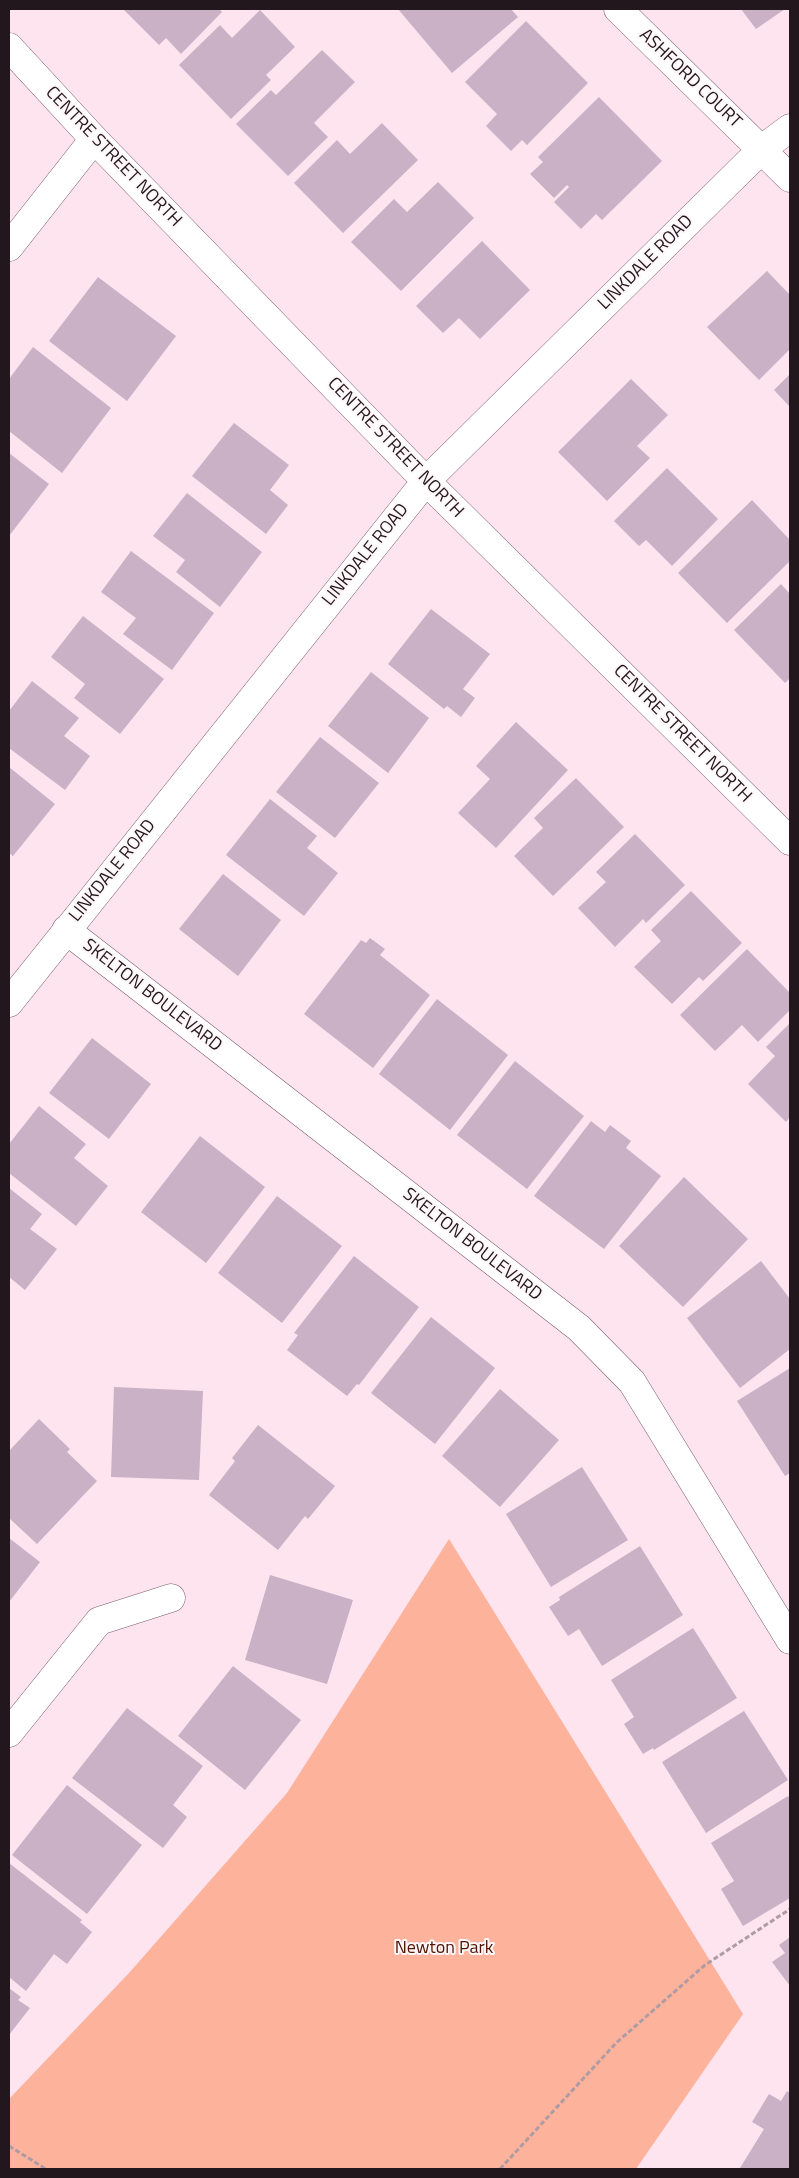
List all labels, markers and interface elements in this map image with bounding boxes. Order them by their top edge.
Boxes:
street label: ASHFORD COURT [634,25,746,133]
street label: CENTRE STREET NORTH [40,82,186,232]
street label: LINKDALE ROAD [594,211,698,315]
street label: CENTRE STREET NORTH [322,373,468,523]
street label: LINKDALE ROAD [318,500,414,610]
street label: CENTRE STREET NORTH [608,660,756,808]
street label: LINKDALE ROAD [65,816,161,926]
street label: SKELTON BOULEVARD [78,935,226,1057]
street label: SKELTON BOULEVARD [398,1184,546,1306]
park label: Newton Park [395,1938,493,1960]

